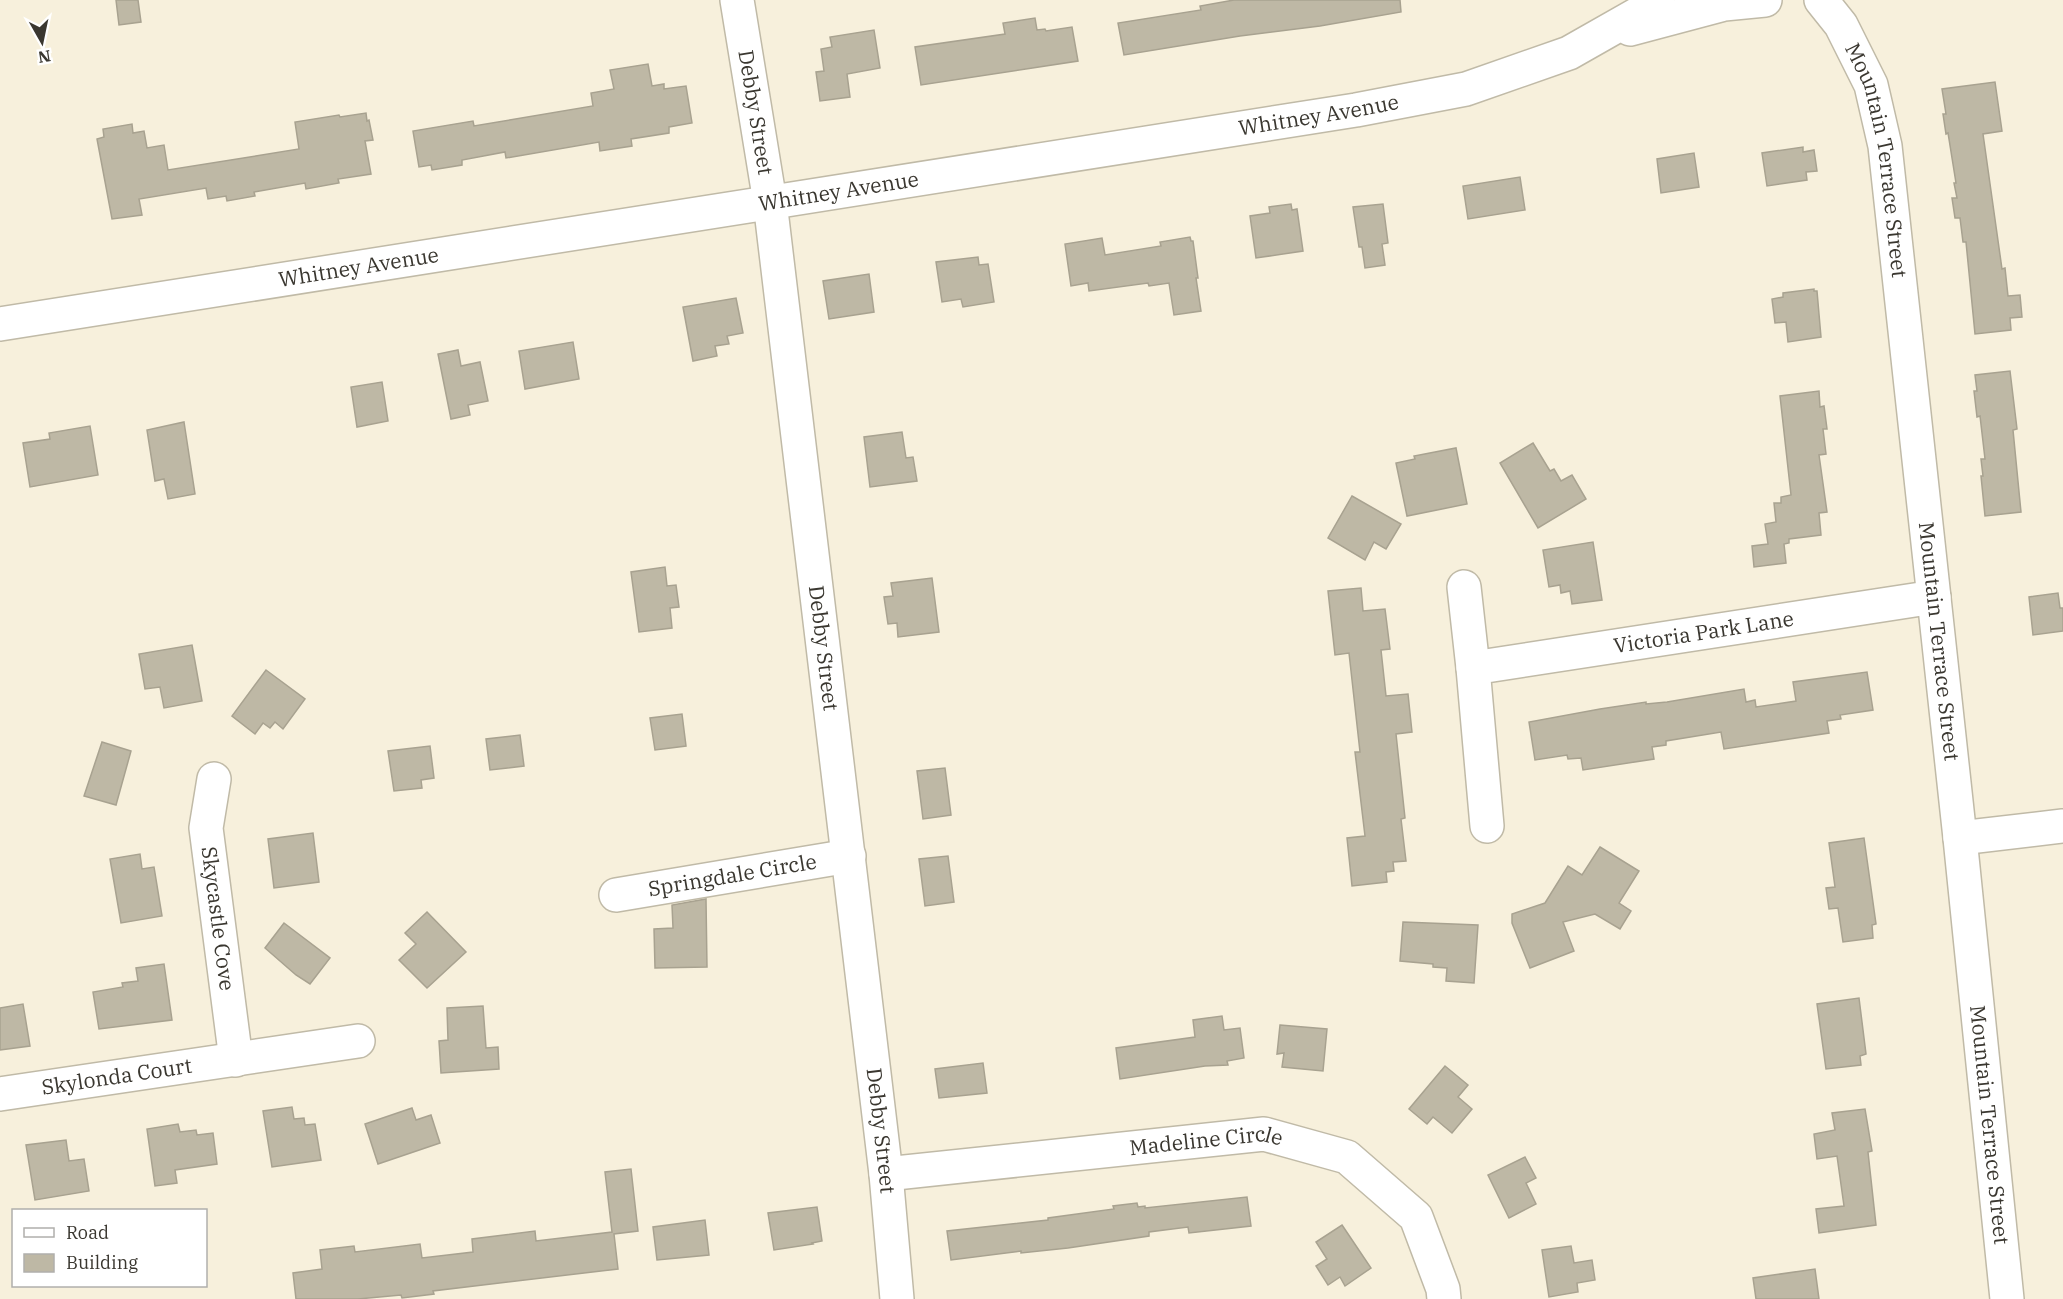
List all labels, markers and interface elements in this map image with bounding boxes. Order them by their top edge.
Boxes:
north arrow [12,12,72,72]
street label: Mountain Terrace Street [1839,38,1914,279]
text: N [37,46,52,68]
street label: Debby Street [732,48,780,177]
street label: Whitney Avenue [1236,87,1401,141]
street label: Whitney Avenue [756,164,921,217]
street label: Whitney Avenue [276,240,441,293]
street label: Mountain Terrace Street [1913,520,1967,762]
street label: Debby Street [803,584,846,712]
street label: Victoria Park Lane [1611,604,1796,659]
street label: Skycastle Cove [196,845,242,992]
street label: Springdale Circle [646,847,819,902]
street label: Mountain Terrace Street [1964,1004,2016,1246]
street label: Skylonda Court [39,1051,194,1101]
street label: Debby Street [860,1066,903,1195]
street label: Madeline Circle [1128,1119,1286,1161]
legend [12,1209,207,1287]
text: Road [66,1221,109,1244]
text: Building [66,1251,138,1274]

